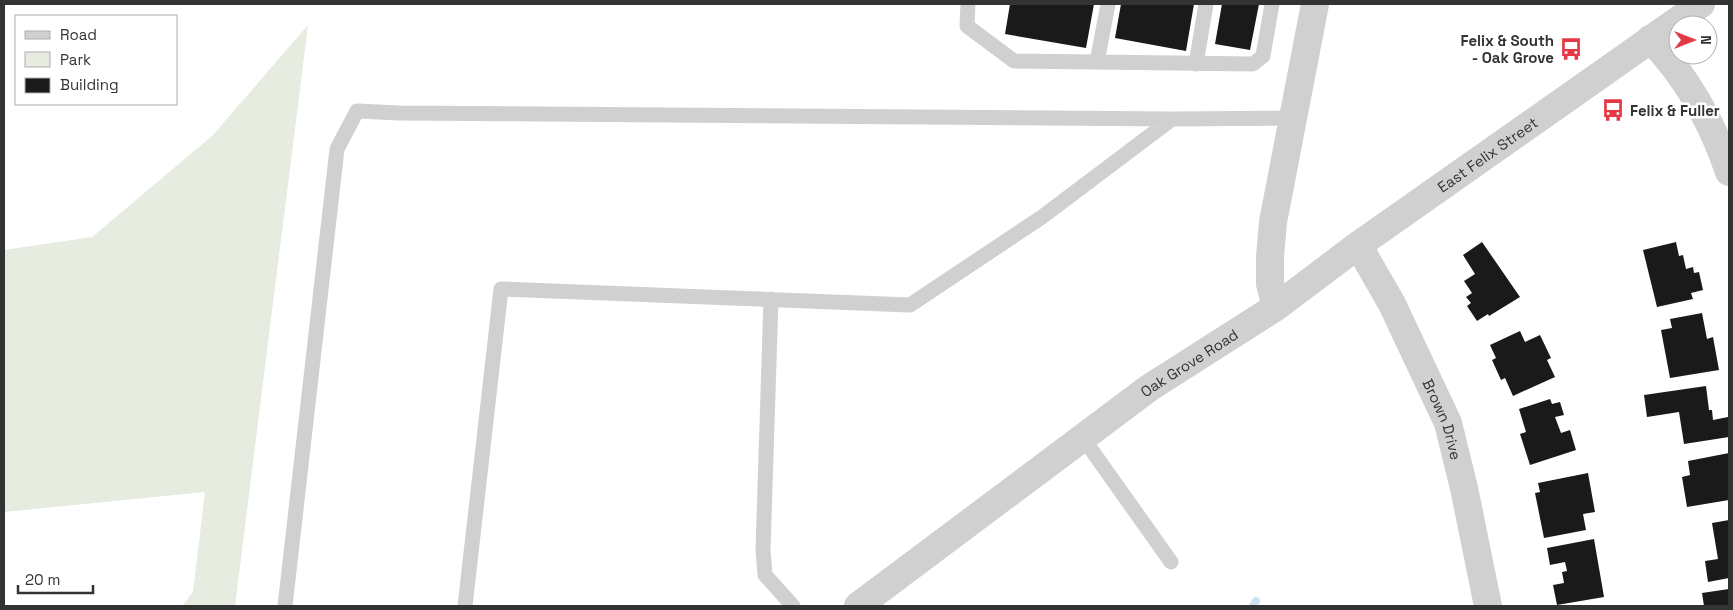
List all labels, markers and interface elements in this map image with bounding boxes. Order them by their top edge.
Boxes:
legend [15,15,178,105]
north arrow [1668,15,1718,65]
text: Road [60,25,97,44]
place label: Felix & South - Oak Grove [1460,31,1554,67]
text: N [1697,35,1715,45]
bus stop icon: Felix & South - Oak Grove [1558,36,1584,62]
text: Park [60,50,91,69]
text: Building [60,75,119,94]
bus stop icon: Felix & Fuller [1600,97,1626,123]
place label: Felix & Fuller [1630,101,1720,120]
street label: East Felix Street [1433,112,1541,196]
street label: Oak Grove Road [1136,324,1241,401]
street label: Brown Drive [1419,375,1466,462]
scale bar [18,562,92,594]
text: 20 m [25,570,60,589]

